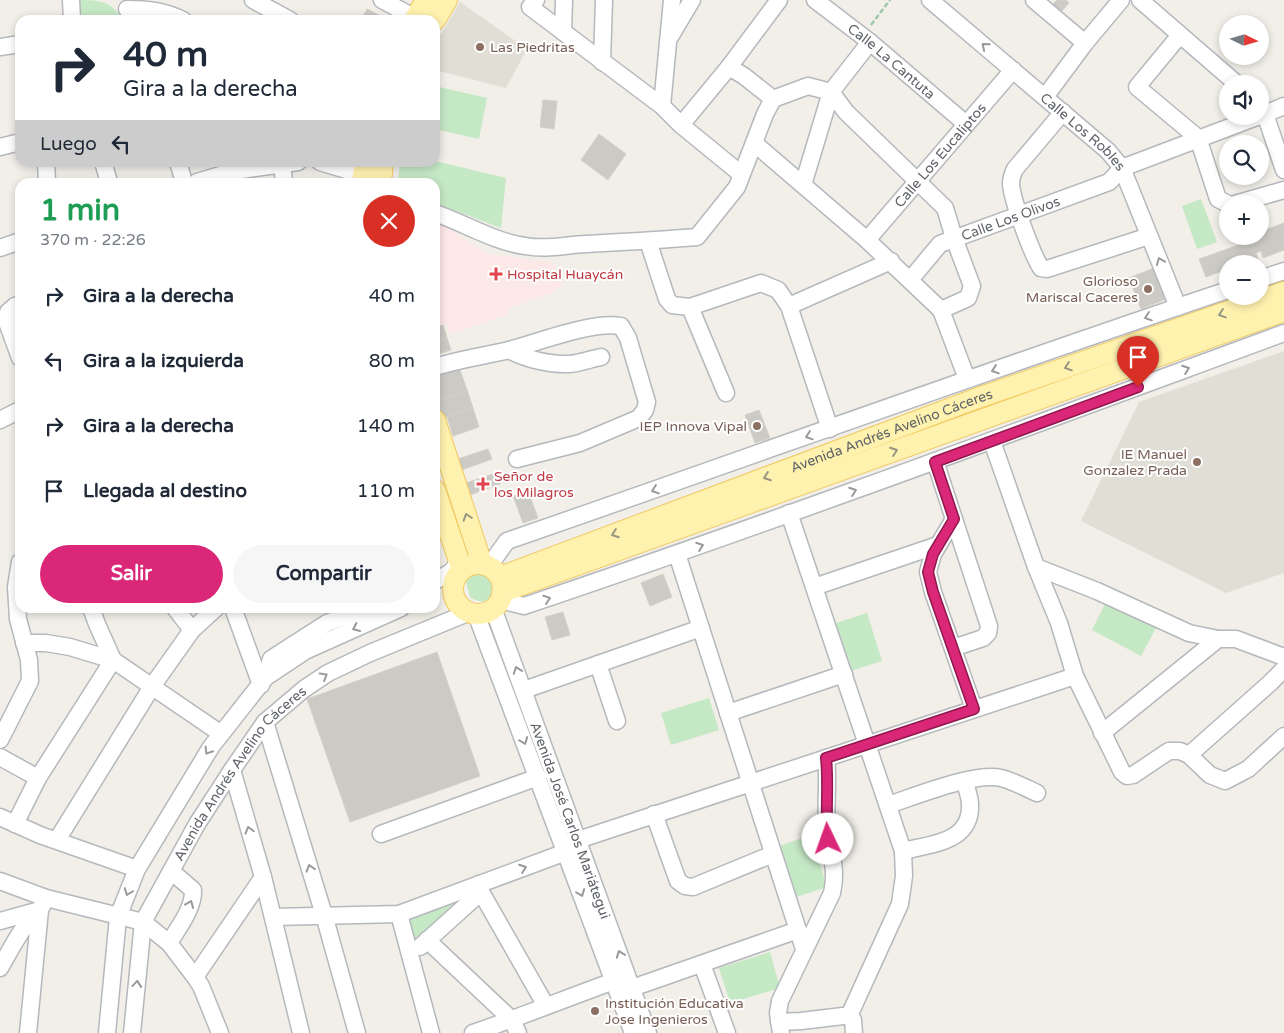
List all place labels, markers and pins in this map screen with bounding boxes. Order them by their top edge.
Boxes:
place label: Las Piedritas [490,39,575,56]
marker: Las Piedritas [474,41,486,53]
place label: Hospital Huaycán [507,266,623,283]
marker: Hospital Huaycán [489,267,503,281]
place label: Glorioso Mariscal Caceres [1026,273,1138,306]
marker: Glorioso Mariscal Caceres [1142,283,1154,295]
pin [1117,336,1159,387]
place label: IEP Innova Vipal [640,418,747,435]
marker: IEP Innova Vipal [751,420,763,432]
place label: IE Manuel Gonzalez Prada [1083,446,1187,479]
marker: IE Manuel Gonzalez Prada [1191,456,1203,468]
place label: Señor de los Milagros [494,468,574,501]
marker: Señor de los Milagros [476,477,490,491]
place label: Institución Educativa Jose Ingenieros [605,995,744,1028]
marker: Institución Educativa Jose Ingenieros [589,1005,601,1017]

